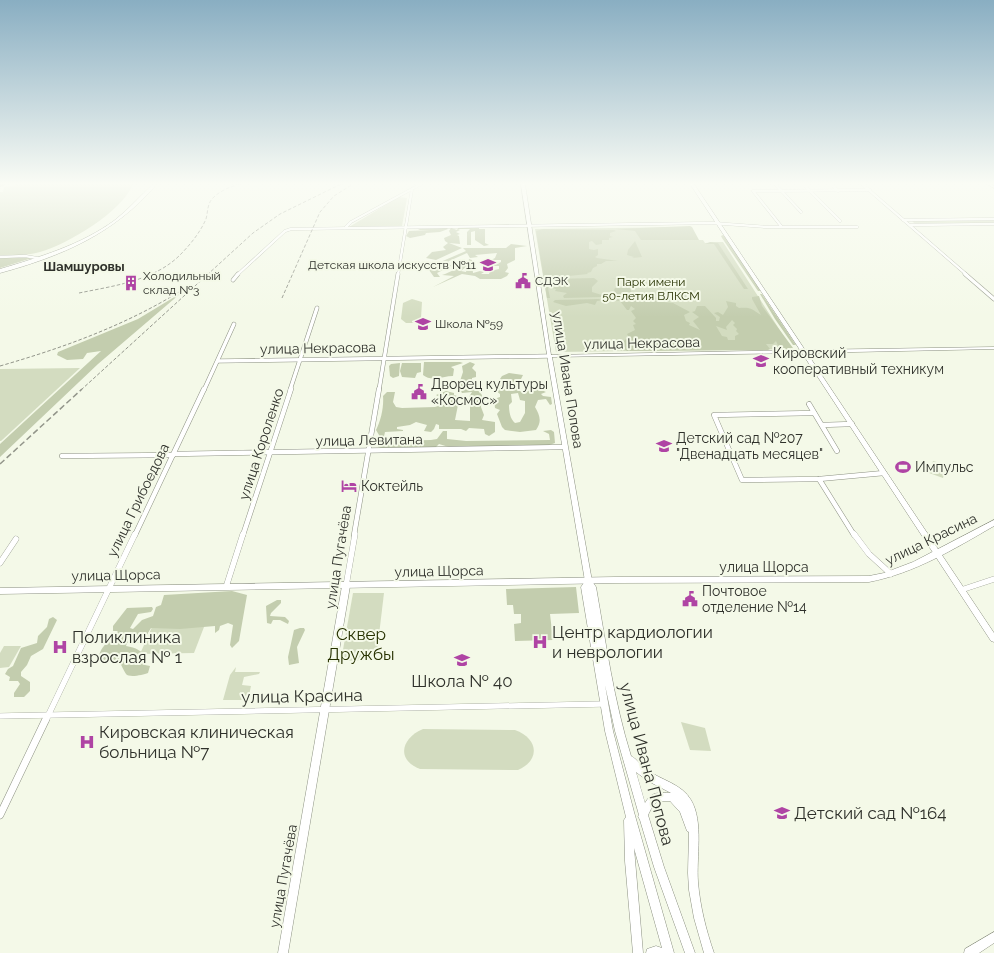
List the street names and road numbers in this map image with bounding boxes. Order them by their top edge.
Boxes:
street label: улица Ивана Попова [549,311,587,449]
street label: улица Некрасова [584,334,700,352]
street label: улица Некрасова [260,339,376,357]
street label: улица Короленко [235,386,287,502]
street label: улица Левитана [315,431,423,449]
street label: улица Грибоедова [104,441,172,559]
street label: улица Пугачёва [322,504,354,610]
street label: улица Красина [882,510,980,568]
street label: улица Щорса [719,559,809,575]
street label: улица Щорса [394,562,484,580]
street label: улица Щорса [71,566,161,584]
street label: улица Ивана Попова [616,680,678,848]
street label: улица Красина [241,685,363,707]
street label: улица Пугачёва [266,823,300,929]

